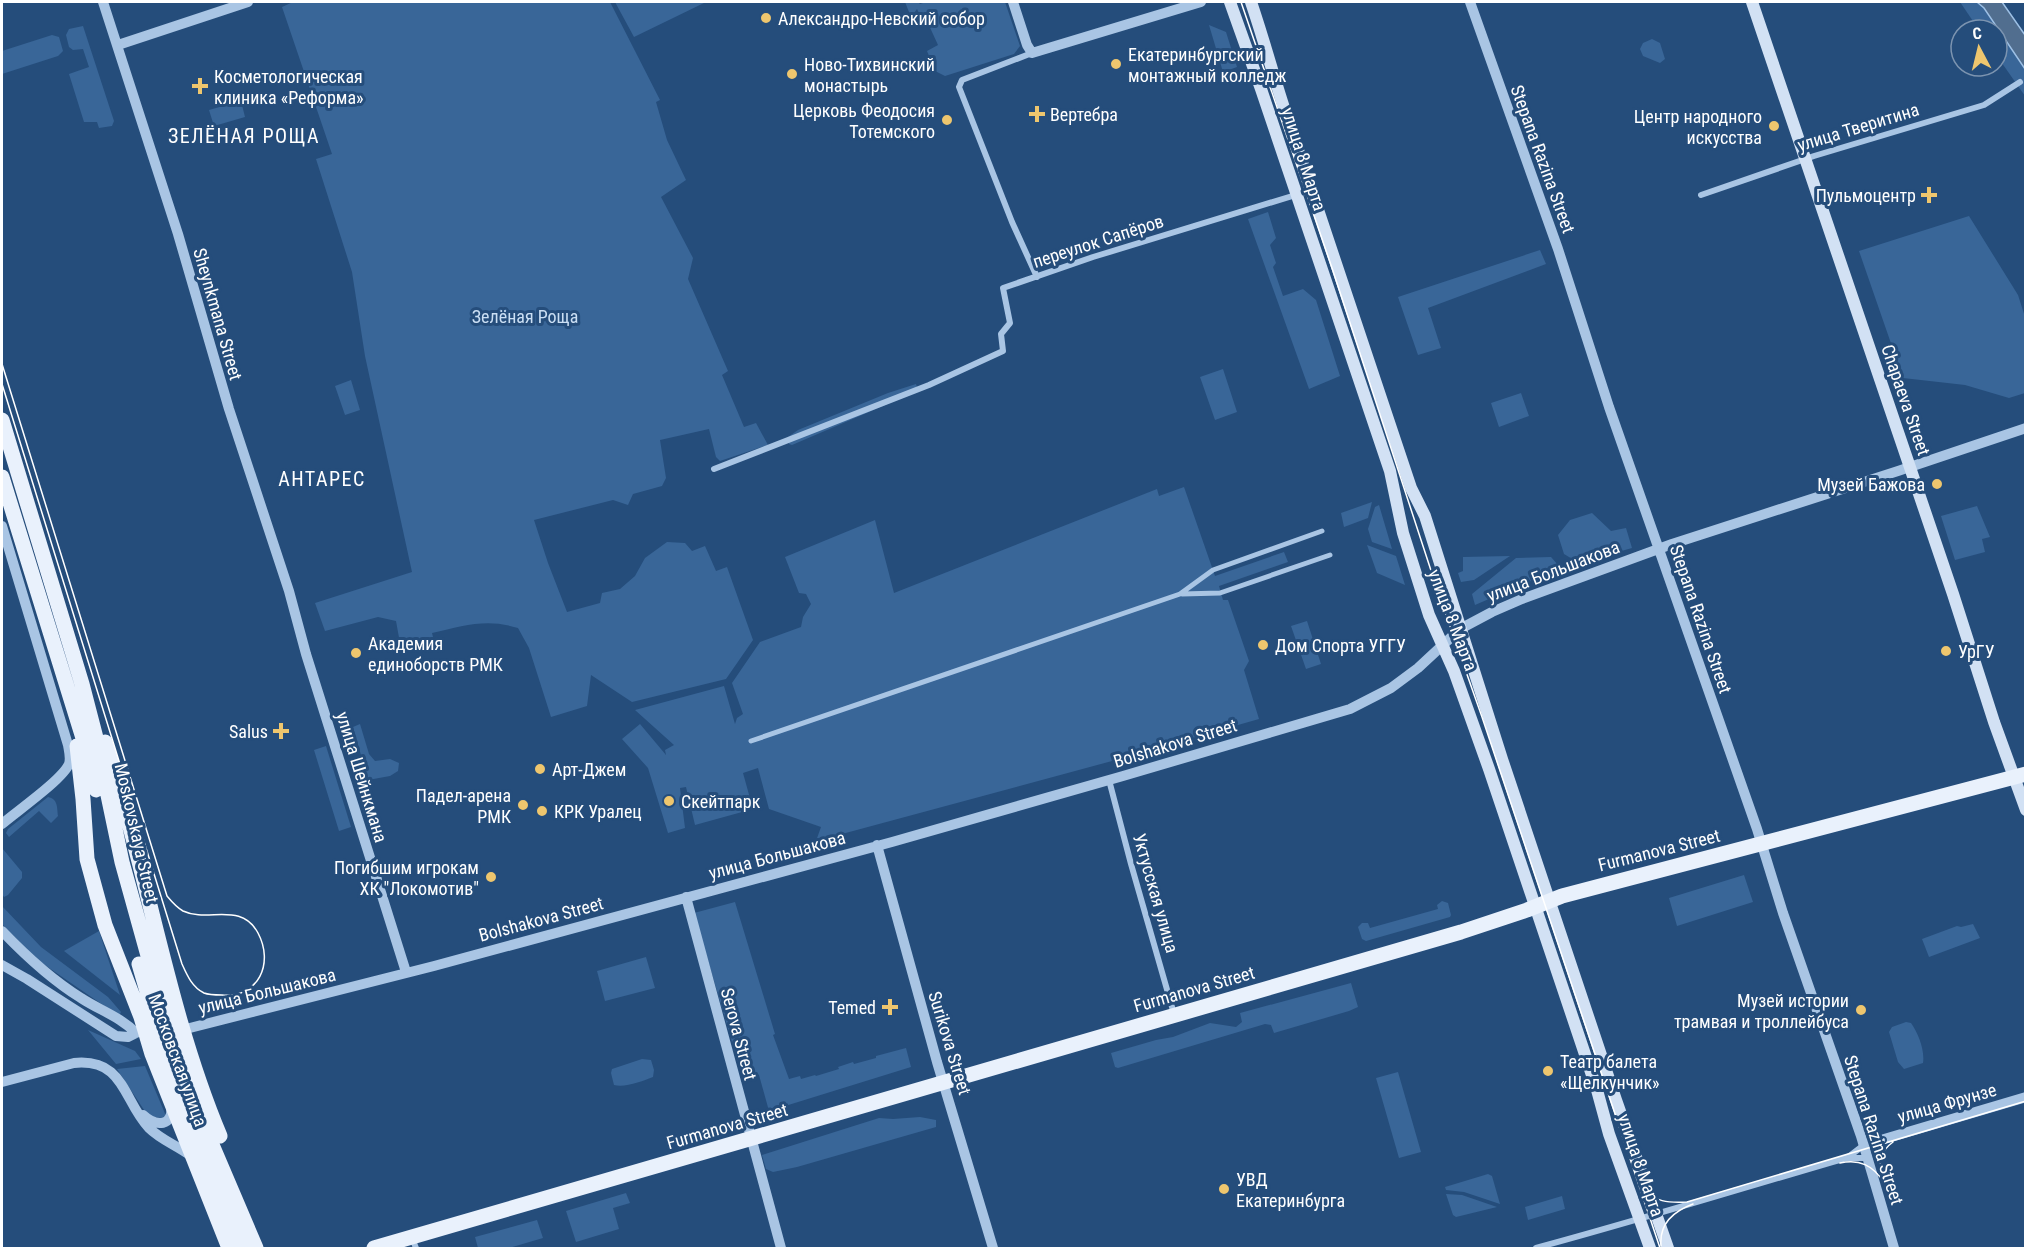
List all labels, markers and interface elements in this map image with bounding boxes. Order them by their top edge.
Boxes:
place label: Александро-Невский собор [778,8,985,29]
marker: Александро-Невский собор [759,11,773,25]
north arrow [1949,18,2009,78]
text: С [1972,24,1983,44]
place label: Екатеринбургский монтажный колледж [1128,44,1286,86]
place label: Ново-Тихвинский монастырь [804,54,935,96]
marker: Екатеринбургский монтажный колледж [1109,57,1123,71]
place label: Косметологическая клиника «Реформа» [214,66,364,108]
marker: Ново-Тихвинский монастырь [785,67,799,81]
marker: Косметологическая клиника «Реформа» [191,77,209,95]
street label: Stepana Razina Street [1506,82,1580,236]
street label: улица Тверитина [1795,99,1921,155]
place label: Церковь Феодосия Тотемского [793,100,935,142]
place label: Вертебра [1050,104,1118,125]
marker: Вертебра [1028,105,1046,123]
street label: улица 8 Марта [1277,105,1331,213]
place label: Центр народного искусства [1634,106,1762,148]
marker: Церковь Феодосия Тотемского [940,113,954,127]
marker: Центр народного искусства [1767,119,1781,133]
district label: ЗЕЛЁНАЯ РОЩА [168,124,320,148]
place label: Пульмоцентр [1816,185,1916,206]
marker: Пульмоцентр [1920,186,1938,204]
street label: переулок Сапёров [1030,210,1166,272]
street label: Sheynkmana Street [189,245,247,383]
park label: Зелёная Роща [472,306,578,327]
street label: Chapaeva Street [1877,342,1935,458]
district label: АНТАРЕС [278,467,366,491]
place label: Музей Бажова [1817,474,1925,495]
marker: Музей Бажова [1930,477,1944,491]
street label: улица Большакова [1484,536,1622,606]
street label: Stepana Razina Street [1666,542,1736,696]
street label: улица 8 Марта [1424,566,1482,674]
place label: Академия единоборств РМК [368,633,503,675]
place label: Дом Спорта УГГУ [1275,635,1406,656]
marker: Дом Спорта УГГУ [1256,638,1270,652]
place label: УрГУ [1958,641,1995,662]
marker: УрГУ [1939,644,1953,658]
marker: Академия единоборств РМК [349,646,363,660]
street label: улица Шейнкмана [332,709,392,845]
street label: Bolshakova Street [1111,714,1239,772]
place label: Salus [229,721,268,742]
marker: Salus [272,722,290,740]
place label: Арт-Джем [552,759,626,780]
street label: Moskovskaya Street [111,761,163,905]
marker: Арт-Джем [533,762,547,776]
place label: Падел-арена РМК [416,785,511,827]
place label: Скейтпарк [681,791,761,812]
marker: Скейтпарк [662,794,676,808]
marker: Падел-арена РМК [516,798,530,812]
place label: КРК Уралец [554,801,642,822]
marker: КРК Уралец [535,804,549,818]
street label: Furmanova Street [1596,825,1722,875]
street label: улица Большакова [706,827,848,883]
street label: Уктусская улица [1129,831,1183,955]
place label: Погибшим игрокам ХК "Локомотив" [334,857,479,899]
marker: Погибшим игрокам ХК "Локомотив" [484,870,498,884]
street label: Bolshakova Street [476,892,606,946]
street label: Furmanova Street [1131,962,1257,1016]
street label: улица Большакова [196,964,338,1018]
street label: Serova Street [717,986,761,1082]
street label: Surikova Street [924,989,976,1097]
place label: Музей истории трамвая и троллейбуса [1674,990,1849,1032]
street label: Московская улица [144,991,212,1129]
place label: Temed [828,997,876,1018]
marker: Temed [881,998,899,1016]
marker: Музей истории трамвая и троллейбуса [1854,1003,1868,1017]
place label: Театр балета «Щелкунчик» [1560,1051,1660,1093]
street label: Stepana Razina Street [1840,1053,1908,1207]
marker: Театр балета «Щелкунчик» [1541,1064,1555,1078]
street label: улица Фрунзе [1895,1079,1999,1127]
street label: Furmanova Street [664,1099,790,1153]
street label: улица 8 Марта [1614,1111,1668,1219]
place label: УВД Екатеринбурга [1236,1169,1345,1211]
marker: УВД Екатеринбурга [1217,1182,1231,1196]

